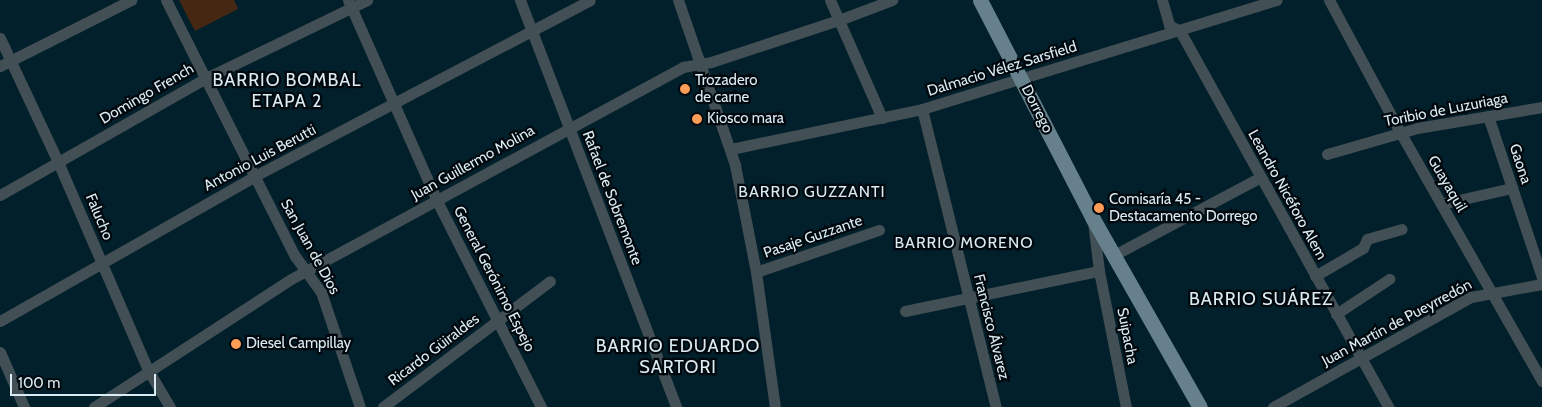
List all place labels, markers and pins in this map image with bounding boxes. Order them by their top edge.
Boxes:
place label: Trozadero de carne [695,71,757,106]
marker: Trozadero de carne [679,83,691,95]
place label: Kiosco mara [707,110,784,128]
marker: Kiosco mara [691,113,703,125]
place label: Comisaría 45 - Destacamento Dorrego [1109,190,1257,225]
marker: Comisaría 45 - Destacamento Dorrego [1093,202,1105,214]
place label: Diesel Campillay [246,335,351,353]
marker: Diesel Campillay [230,338,242,350]

